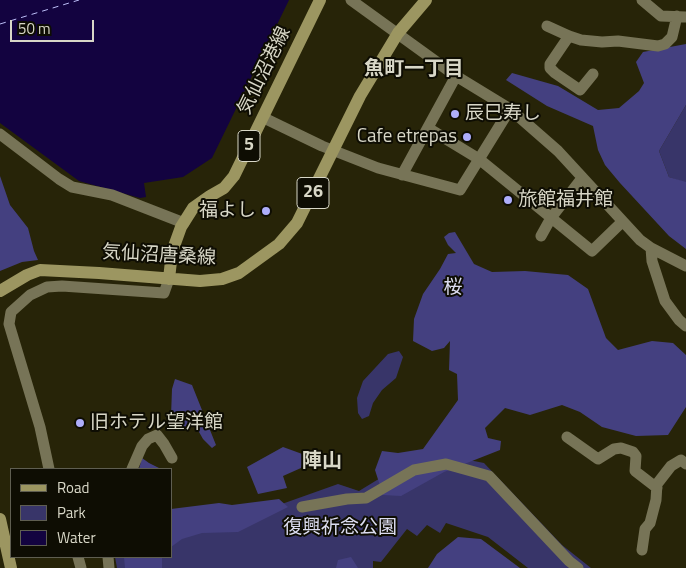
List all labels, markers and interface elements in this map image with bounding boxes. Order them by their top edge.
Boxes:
scale bar [12,10,96,42]
text: 50 m [18,17,51,40]
street label: 気仙沼港線 [234,23,296,119]
district label: 魚町一丁目 [364,58,464,82]
place label: 辰巳寿し [465,103,541,125]
marker: 辰巳寿し [449,108,461,120]
place label: Cafe etrepas [357,126,457,148]
road number: 5 [238,130,260,162]
marker: Cafe etrepas [461,131,473,143]
road number: 26 [297,178,329,208]
place label: 旅館福井館 [518,189,613,211]
marker: 旅館福井館 [502,194,514,206]
place label: 福よし [199,200,256,222]
marker: 福よし [260,205,272,217]
street label: 気仙沼唐桑線 [101,242,217,270]
park label: 桜 [444,277,462,299]
place label: 旧ホテル望洋館 [90,412,223,434]
marker: 旧ホテル望洋館 [74,417,86,429]
district label: 陣山 [302,450,342,474]
legend [10,468,172,558]
text: Road [57,476,89,499]
text: Park [57,501,86,524]
park label: 復興祈念公園 [283,517,397,539]
text: Water [57,526,96,549]

